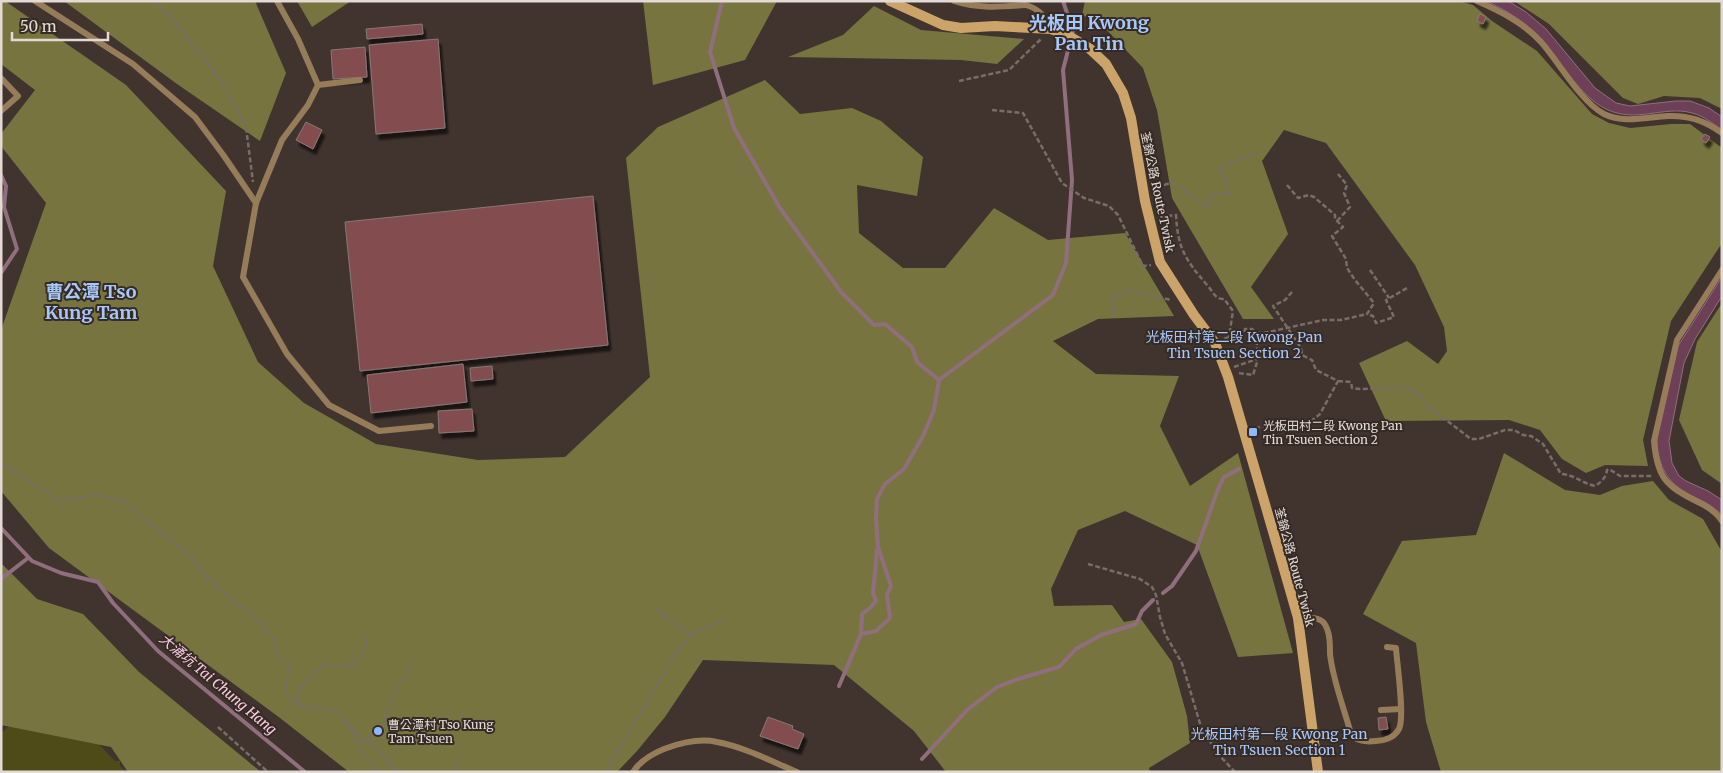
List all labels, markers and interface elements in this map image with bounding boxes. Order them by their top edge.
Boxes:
scale bar [12,10,109,42]
district label: 光板田 Kwong Pan Tin [1029,11,1149,55]
text: 50 m [20,17,57,36]
street label: 荃錦公路 Route Twisk [1138,130,1178,254]
district label: 曹公潭 Tso Kung Tam [45,280,137,324]
district label: 光板田村第二段 Kwong Pan Tin Tsuen Section 2 [1146,328,1323,362]
place label: 光板田村二段 Kwong Pan Tin Tsuen Section 2 [1263,418,1403,447]
marker: 光板田村二段 Kwong Pan Tin Tsuen Section 2 [1247,426,1259,438]
street label: 荃錦公路 Route Twisk [1272,506,1318,629]
water label: 大涌坑 Tai Chung Hang [156,630,280,738]
place label: 曹公潭村 Tso Kung Tam Tsuen [388,717,494,746]
marker: 曹公潭村 Tso Kung Tam Tsuen [372,725,384,737]
district label: 光板田村第一段 Kwong Pan Tin Tsuen Section 1 [1191,725,1368,759]

